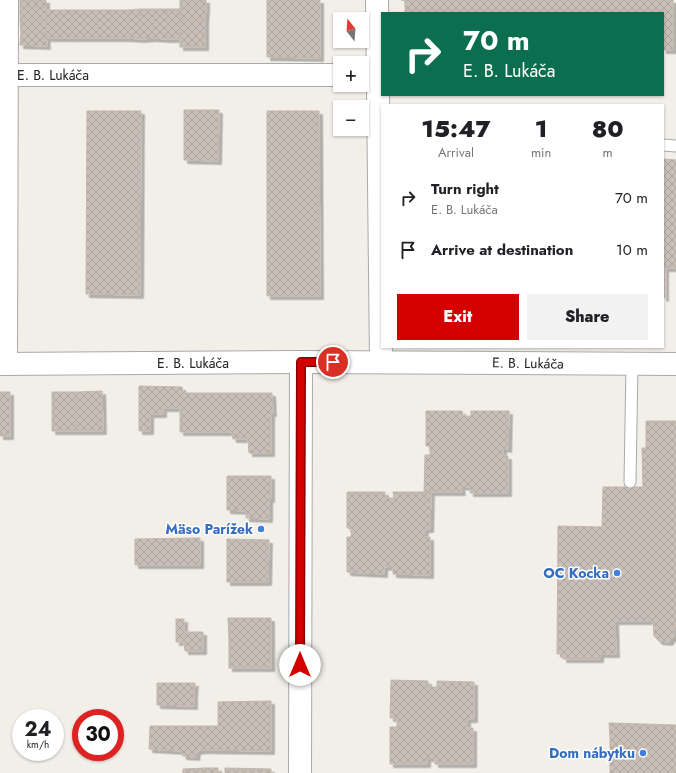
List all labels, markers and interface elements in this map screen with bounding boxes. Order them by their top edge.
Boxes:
north arrow [333,12,369,48]
map controls [333,12,369,136]
text: 70 m [463,20,530,61]
icon: right [397,28,449,80]
button: + [333,56,369,92]
text: E. B. Lukáča [463,58,555,84]
street label: E. B. Lukáča [17,65,89,85]
button: − [333,100,369,136]
text: 15:47 [421,111,491,146]
text: 1 [535,111,547,146]
text: 80 [592,111,624,146]
text: Arrival [438,143,474,162]
text: min [531,143,551,162]
text: m [603,143,613,162]
text: Turn right [431,178,499,200]
icon: right [397,187,419,209]
text: 70 m [615,187,648,209]
text: E. B. Lukáča [431,200,498,219]
icon: arrive [397,239,419,261]
text: Arrive at destination [431,239,573,261]
text: 10 m [616,239,648,261]
button: Exit [397,294,519,340]
button: Share [527,294,648,340]
pin [316,345,350,379]
icon: arrive [322,351,344,373]
street label: E. B. Lukáča [492,352,564,374]
street label: E. B. Lukáča [157,353,229,373]
place label: Mäso Parížek [165,519,253,539]
marker: Mäso Parížek [256,524,266,534]
place label: OC Kocka [543,563,609,583]
marker: OC Kocka [612,568,622,578]
position arrow [279,644,321,686]
speed limit sign: 30 [72,709,124,761]
text: 24 [24,715,52,744]
text: km/h [27,737,49,752]
place label: Dom nábytku [549,743,635,763]
marker: Dom nábytku [638,748,648,758]

